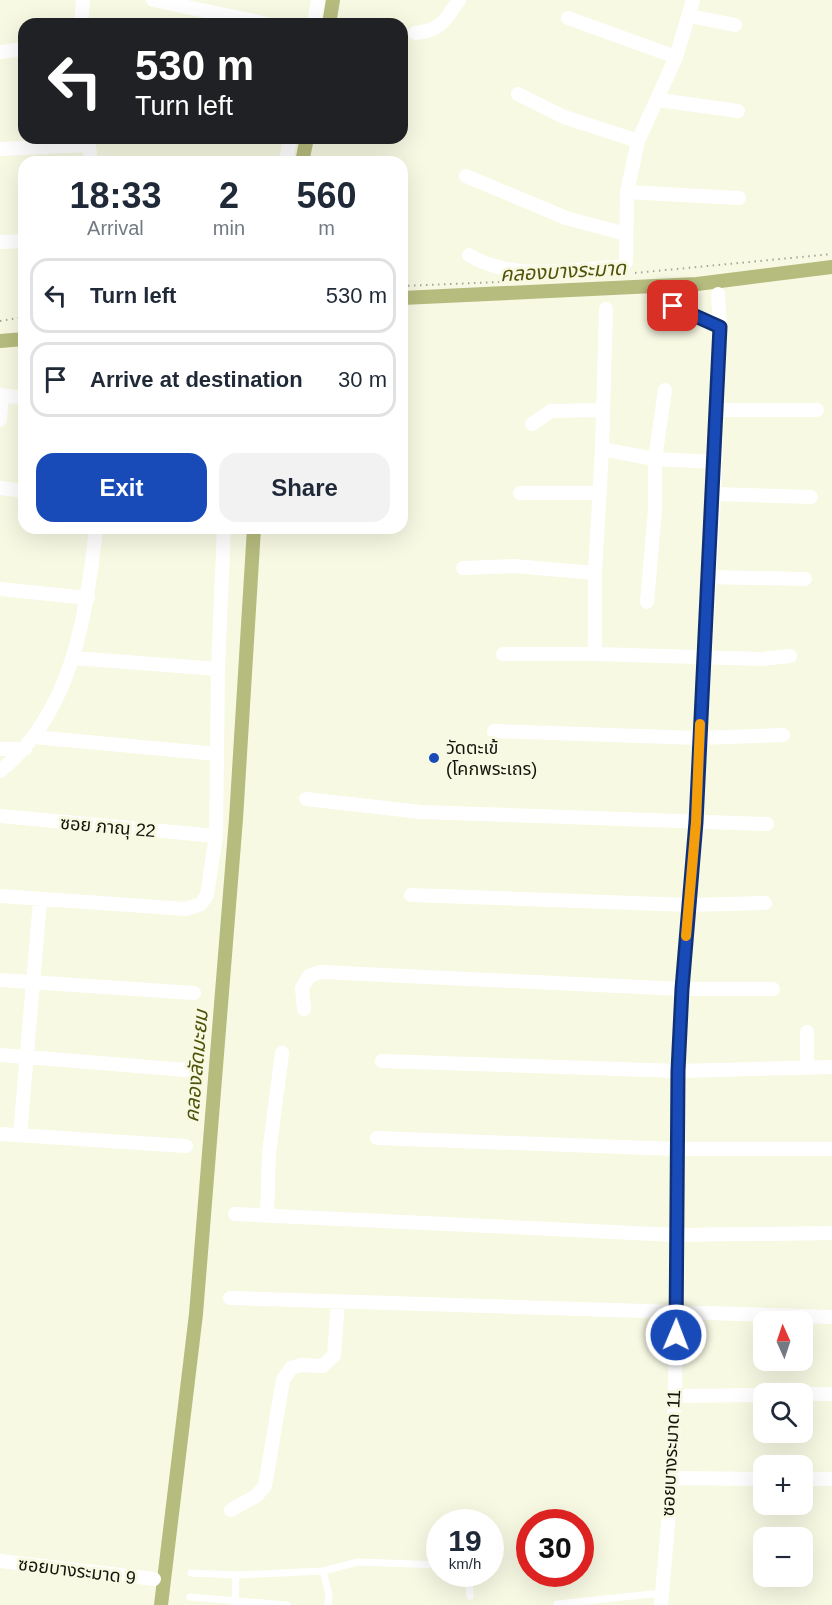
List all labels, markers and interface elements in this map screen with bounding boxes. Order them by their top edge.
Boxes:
icon: left [36,42,114,120]
text: 530 m [135,42,254,89]
text: Turn left [135,91,233,121]
text: 18:33 [69,175,161,216]
text: 2 [219,175,239,216]
text: 560 [296,175,357,216]
text: Arrival [87,217,144,239]
text: min [213,217,245,239]
text: m [318,217,335,239]
water label: คลองบางระมาด [499,257,627,285]
icon: left [39,279,72,312]
pin [647,280,698,331]
text: Turn left [90,283,176,308]
text: 530 m [326,283,387,308]
icon: arrive [656,289,689,322]
icon: arrive [39,363,72,396]
text: Arrive at destination [90,367,303,392]
text: 30 m [338,367,387,392]
button: Exit [36,453,207,522]
button: Share [219,453,390,522]
place label: วัดตะเข้ (โคกพระเถร) [446,738,537,779]
marker: วัดตะเข้ (โคกพระเถร) [427,751,441,765]
street label: ซอย ภาณุ 22 [59,813,156,842]
water label: คลองลัดมะยม [180,1007,212,1123]
position arrow [644,1303,708,1367]
north arrow [753,1311,813,1371]
map controls [753,1311,813,1587]
button: search [753,1383,813,1443]
street label: ซอยบางระมาด 11 [658,1389,684,1517]
button: + [753,1455,813,1515]
speed limit sign: 30 [516,1509,594,1587]
text: 19 [448,1524,482,1557]
button: − [753,1527,813,1587]
street label: ซอยบางระมาด 9 [17,1554,137,1588]
text: km/h [449,1555,481,1572]

